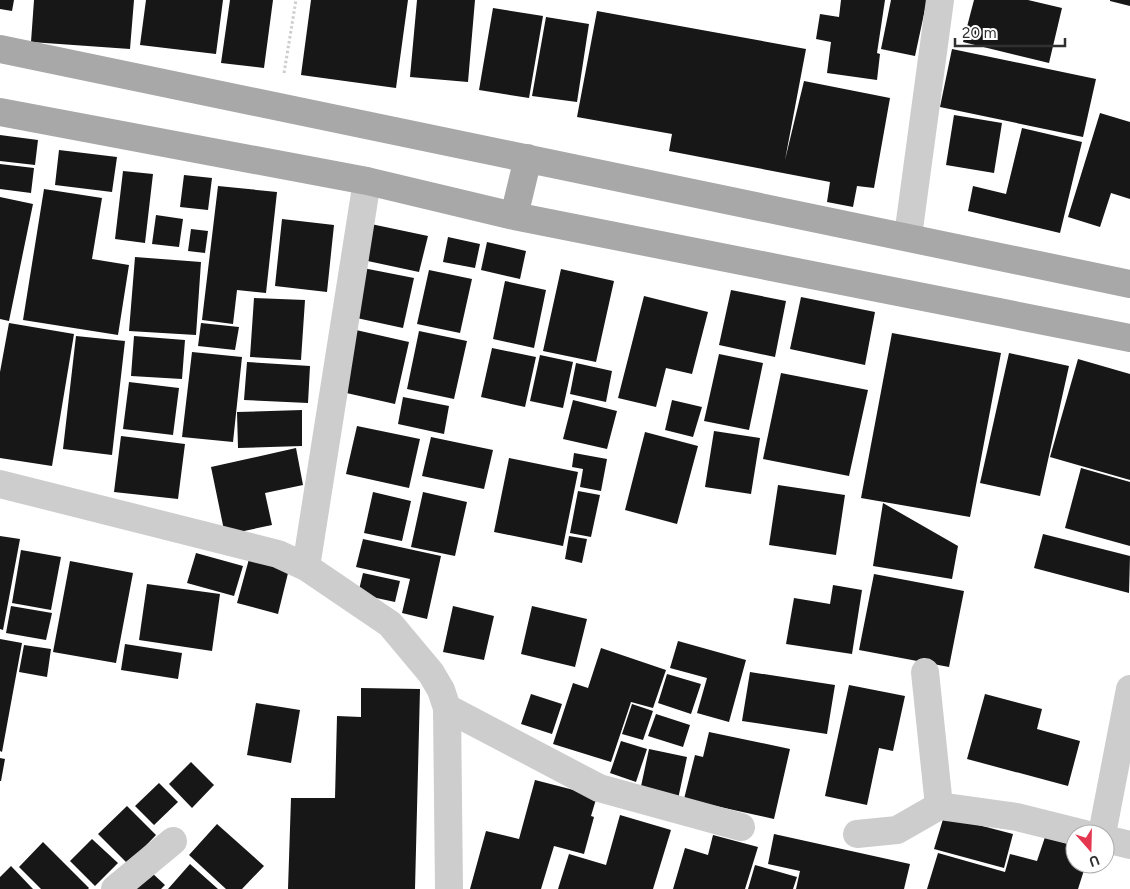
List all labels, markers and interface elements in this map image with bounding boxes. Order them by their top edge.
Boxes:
scale bar [955,15,1065,47]
text: 20 m [962,24,996,42]
north arrow [1065,824,1115,874]
text: U [1087,851,1102,870]

